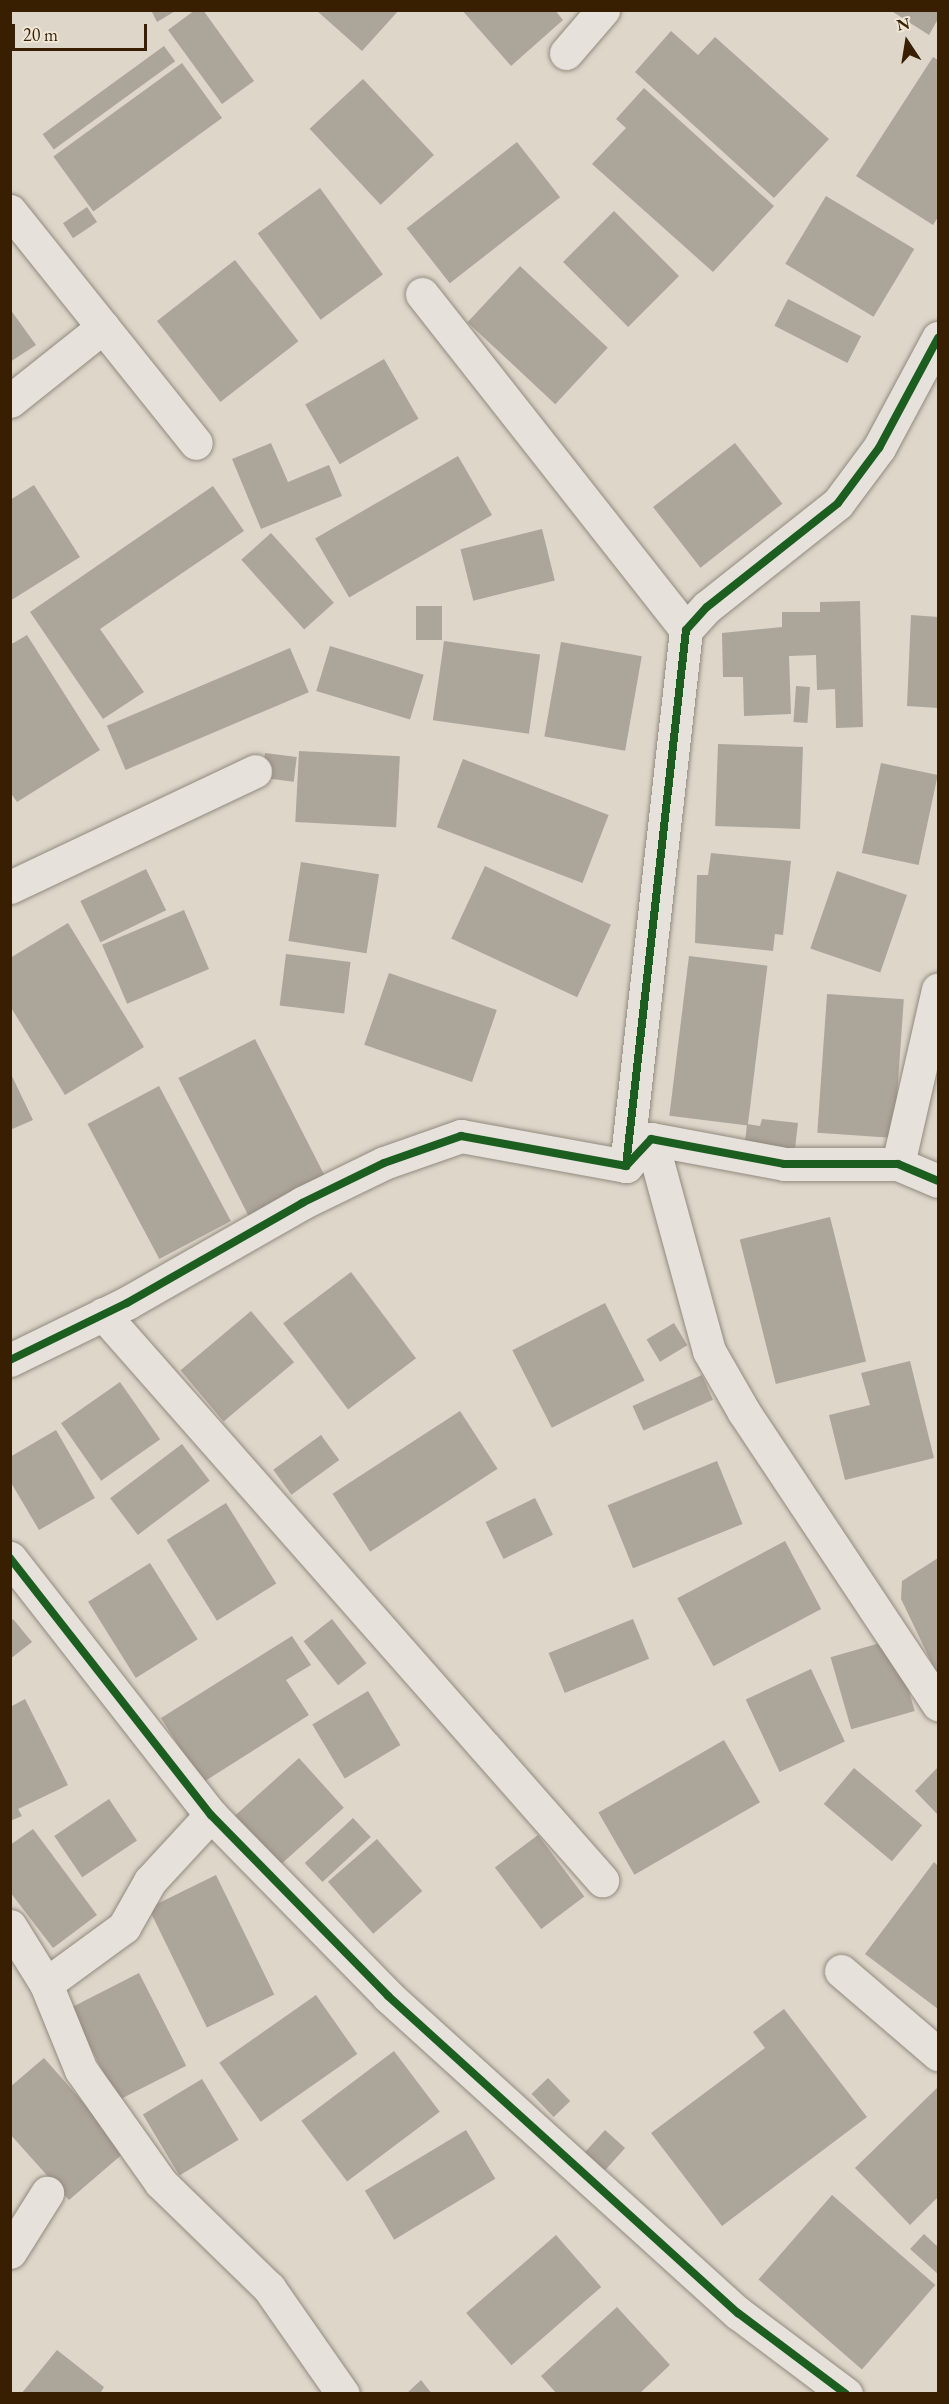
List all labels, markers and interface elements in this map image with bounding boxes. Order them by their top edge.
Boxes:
scale bar [15,12,150,50]
north arrow [877,12,937,72]
text: N [895,12,912,36]
text: 20 m [23,23,58,46]

